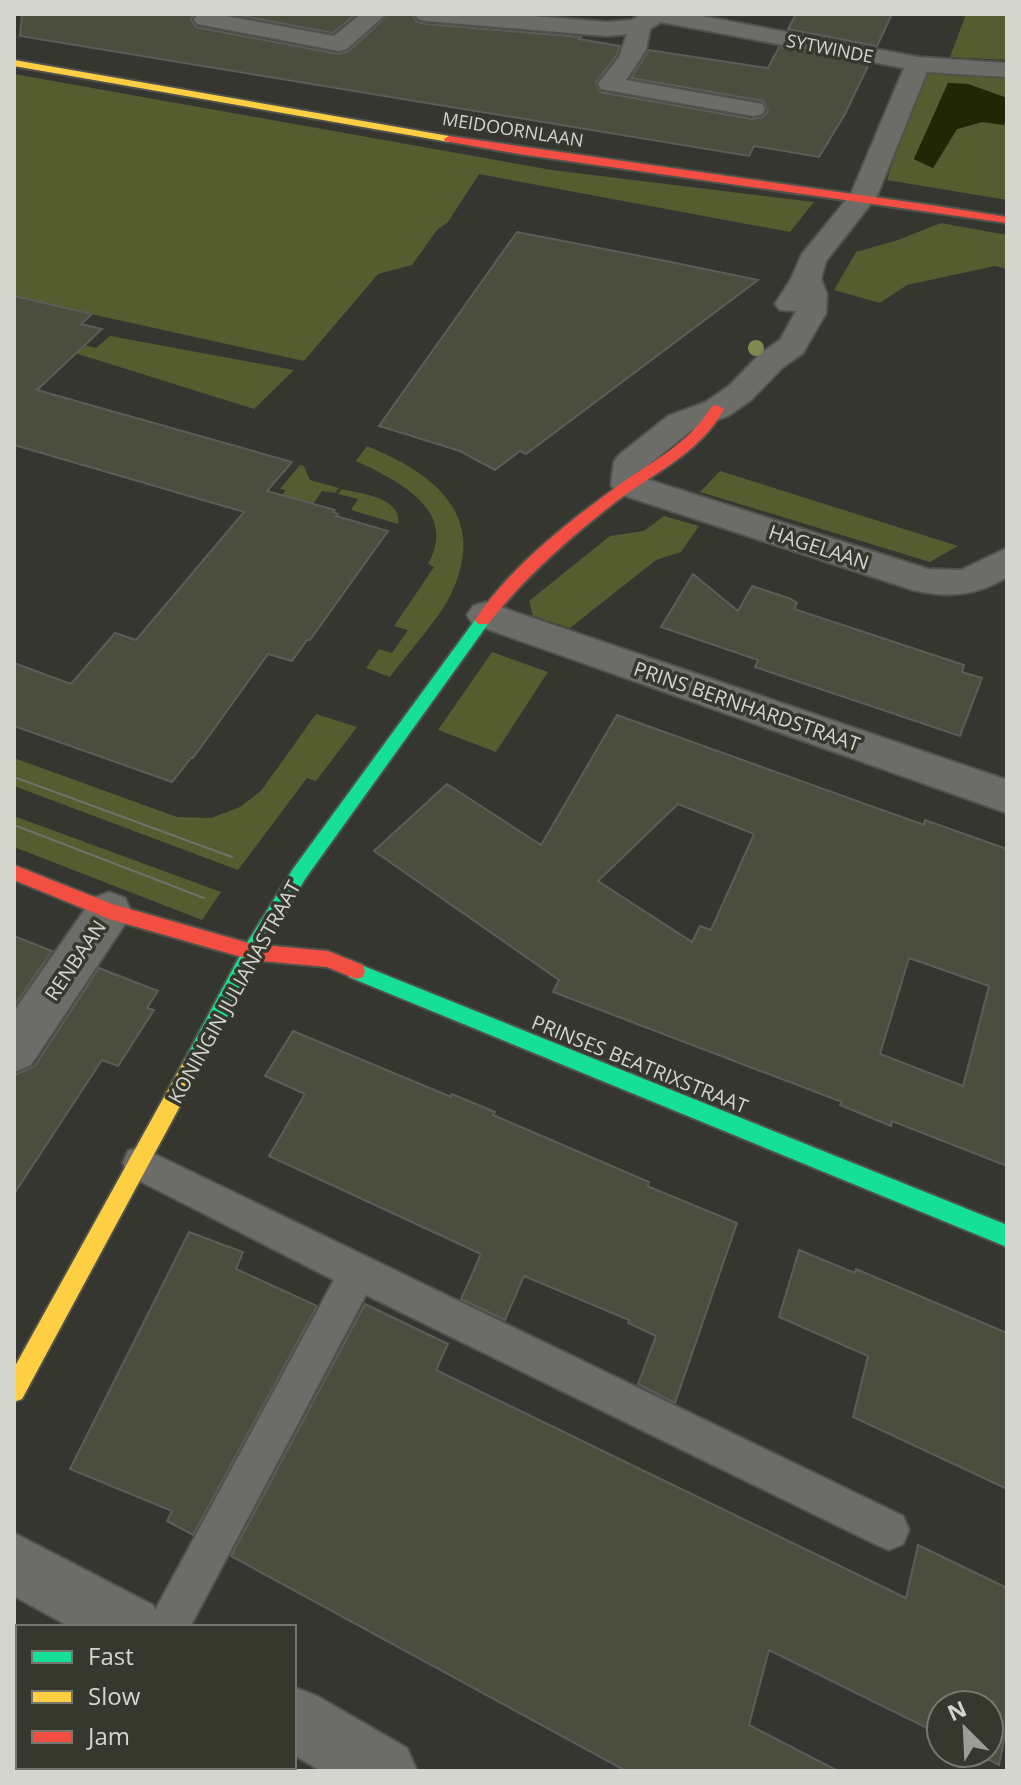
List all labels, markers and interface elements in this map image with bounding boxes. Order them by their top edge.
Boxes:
street label: SYTWINDE [784,28,876,68]
street label: MEIDOORNLAAN [441,106,585,152]
street label: HAGELAAN [765,518,873,576]
street label: PRINS BERNHARDSTRAAT [630,655,864,757]
street label: KONINGIN JULIANASTRAAT [161,876,307,1108]
street label: RENBAAN [38,914,112,1006]
street label: PRINSES BEATRIXSTRAAT [528,1008,752,1120]
legend [16,1625,296,1769]
text: Fast [88,1639,134,1672]
text: Slow [88,1679,141,1712]
north arrow [925,1689,1005,1769]
text: N [942,1692,971,1727]
text: Jam [86,1719,130,1752]

